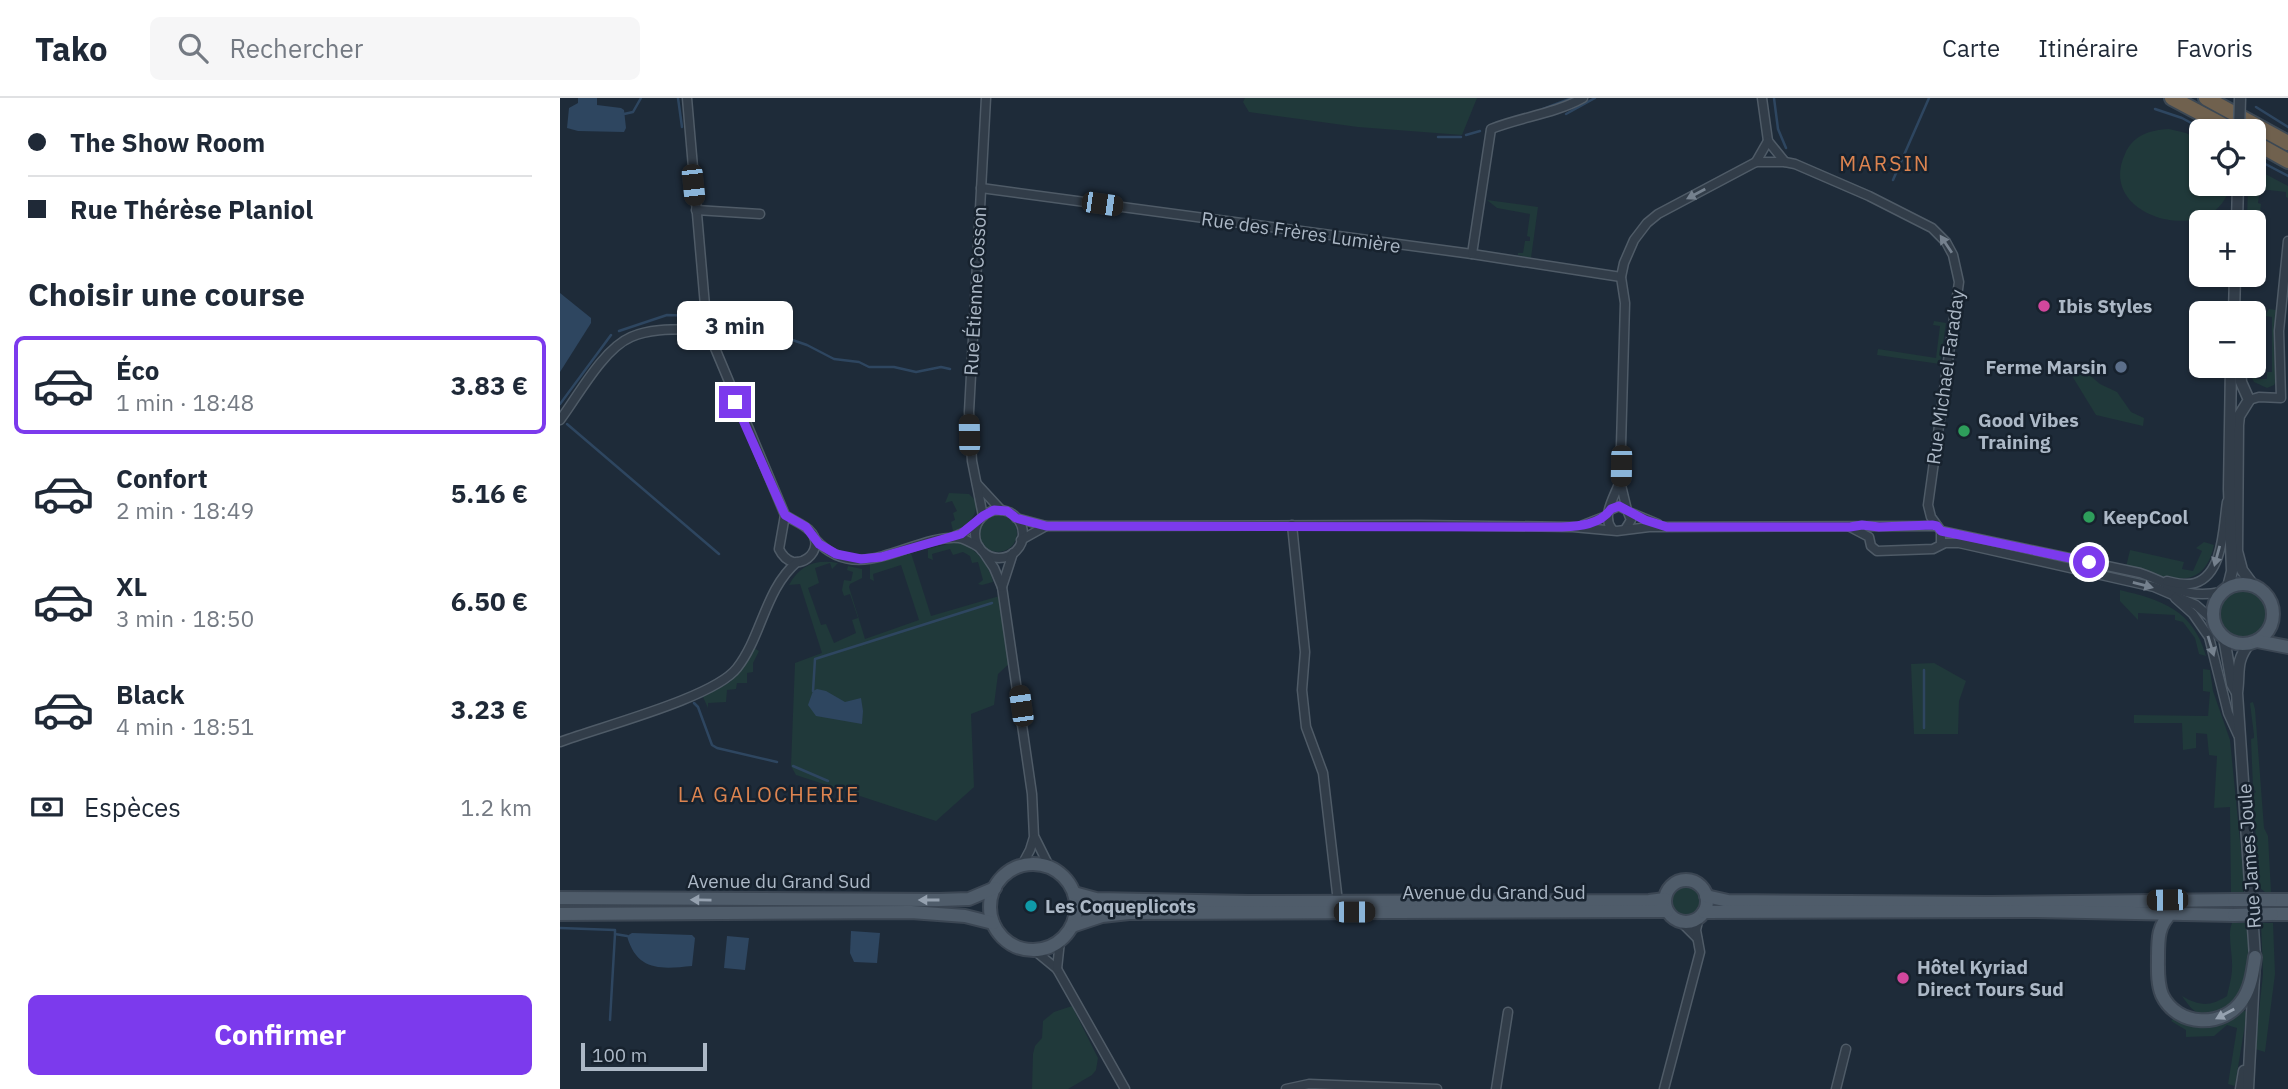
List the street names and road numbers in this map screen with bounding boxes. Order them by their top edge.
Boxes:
street label: Rue Étienne Cosson [959,206,991,376]
street label: Rue des Frères Lumière [1200,206,1402,258]
street label: Rue Michael Faraday [1921,288,1969,466]
street label: Rue James Joule [2232,783,2266,929]
street label: Avenue du Grand Sud [687,869,871,893]
street label: Avenue du Grand Sud [1402,880,1586,904]

